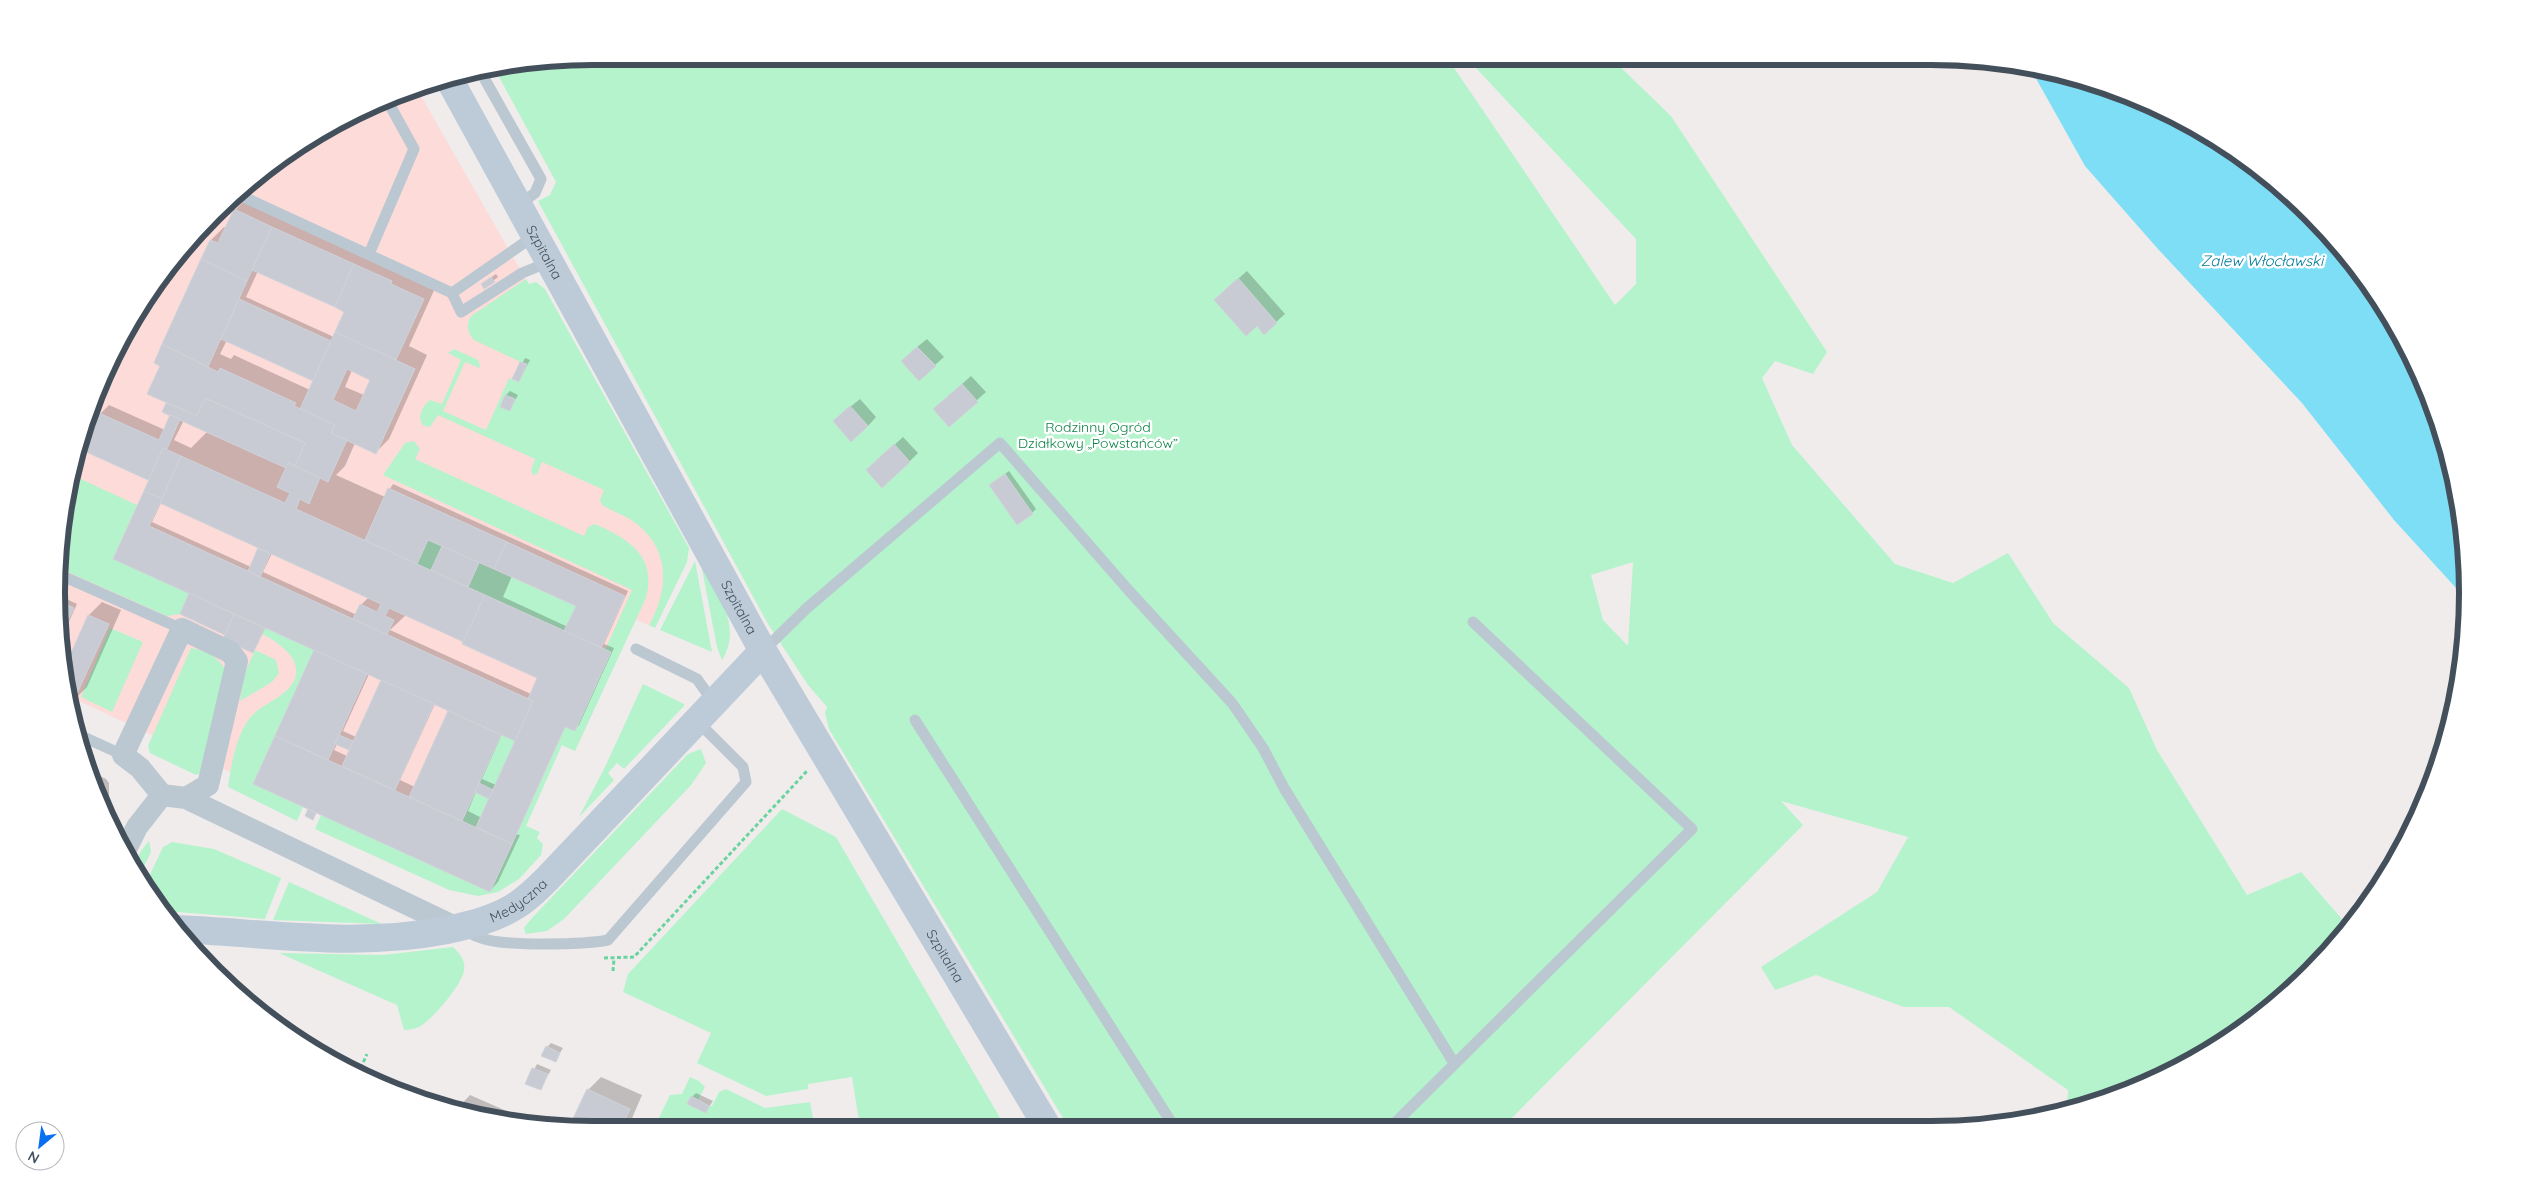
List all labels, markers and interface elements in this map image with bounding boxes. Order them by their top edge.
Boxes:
street label: Szpitalna [522,222,566,283]
water label: Zalew Włocławski [2201,251,2325,270]
park label: Rodzinny Ogród Działkowy „Powstańców” [1018,418,1178,452]
street label: Szpitalna [717,577,761,638]
street label: Medyczna [487,875,551,927]
street label: Szpitalna [922,926,968,986]
north arrow [15,1121,65,1171]
text: N [25,1147,43,1168]

